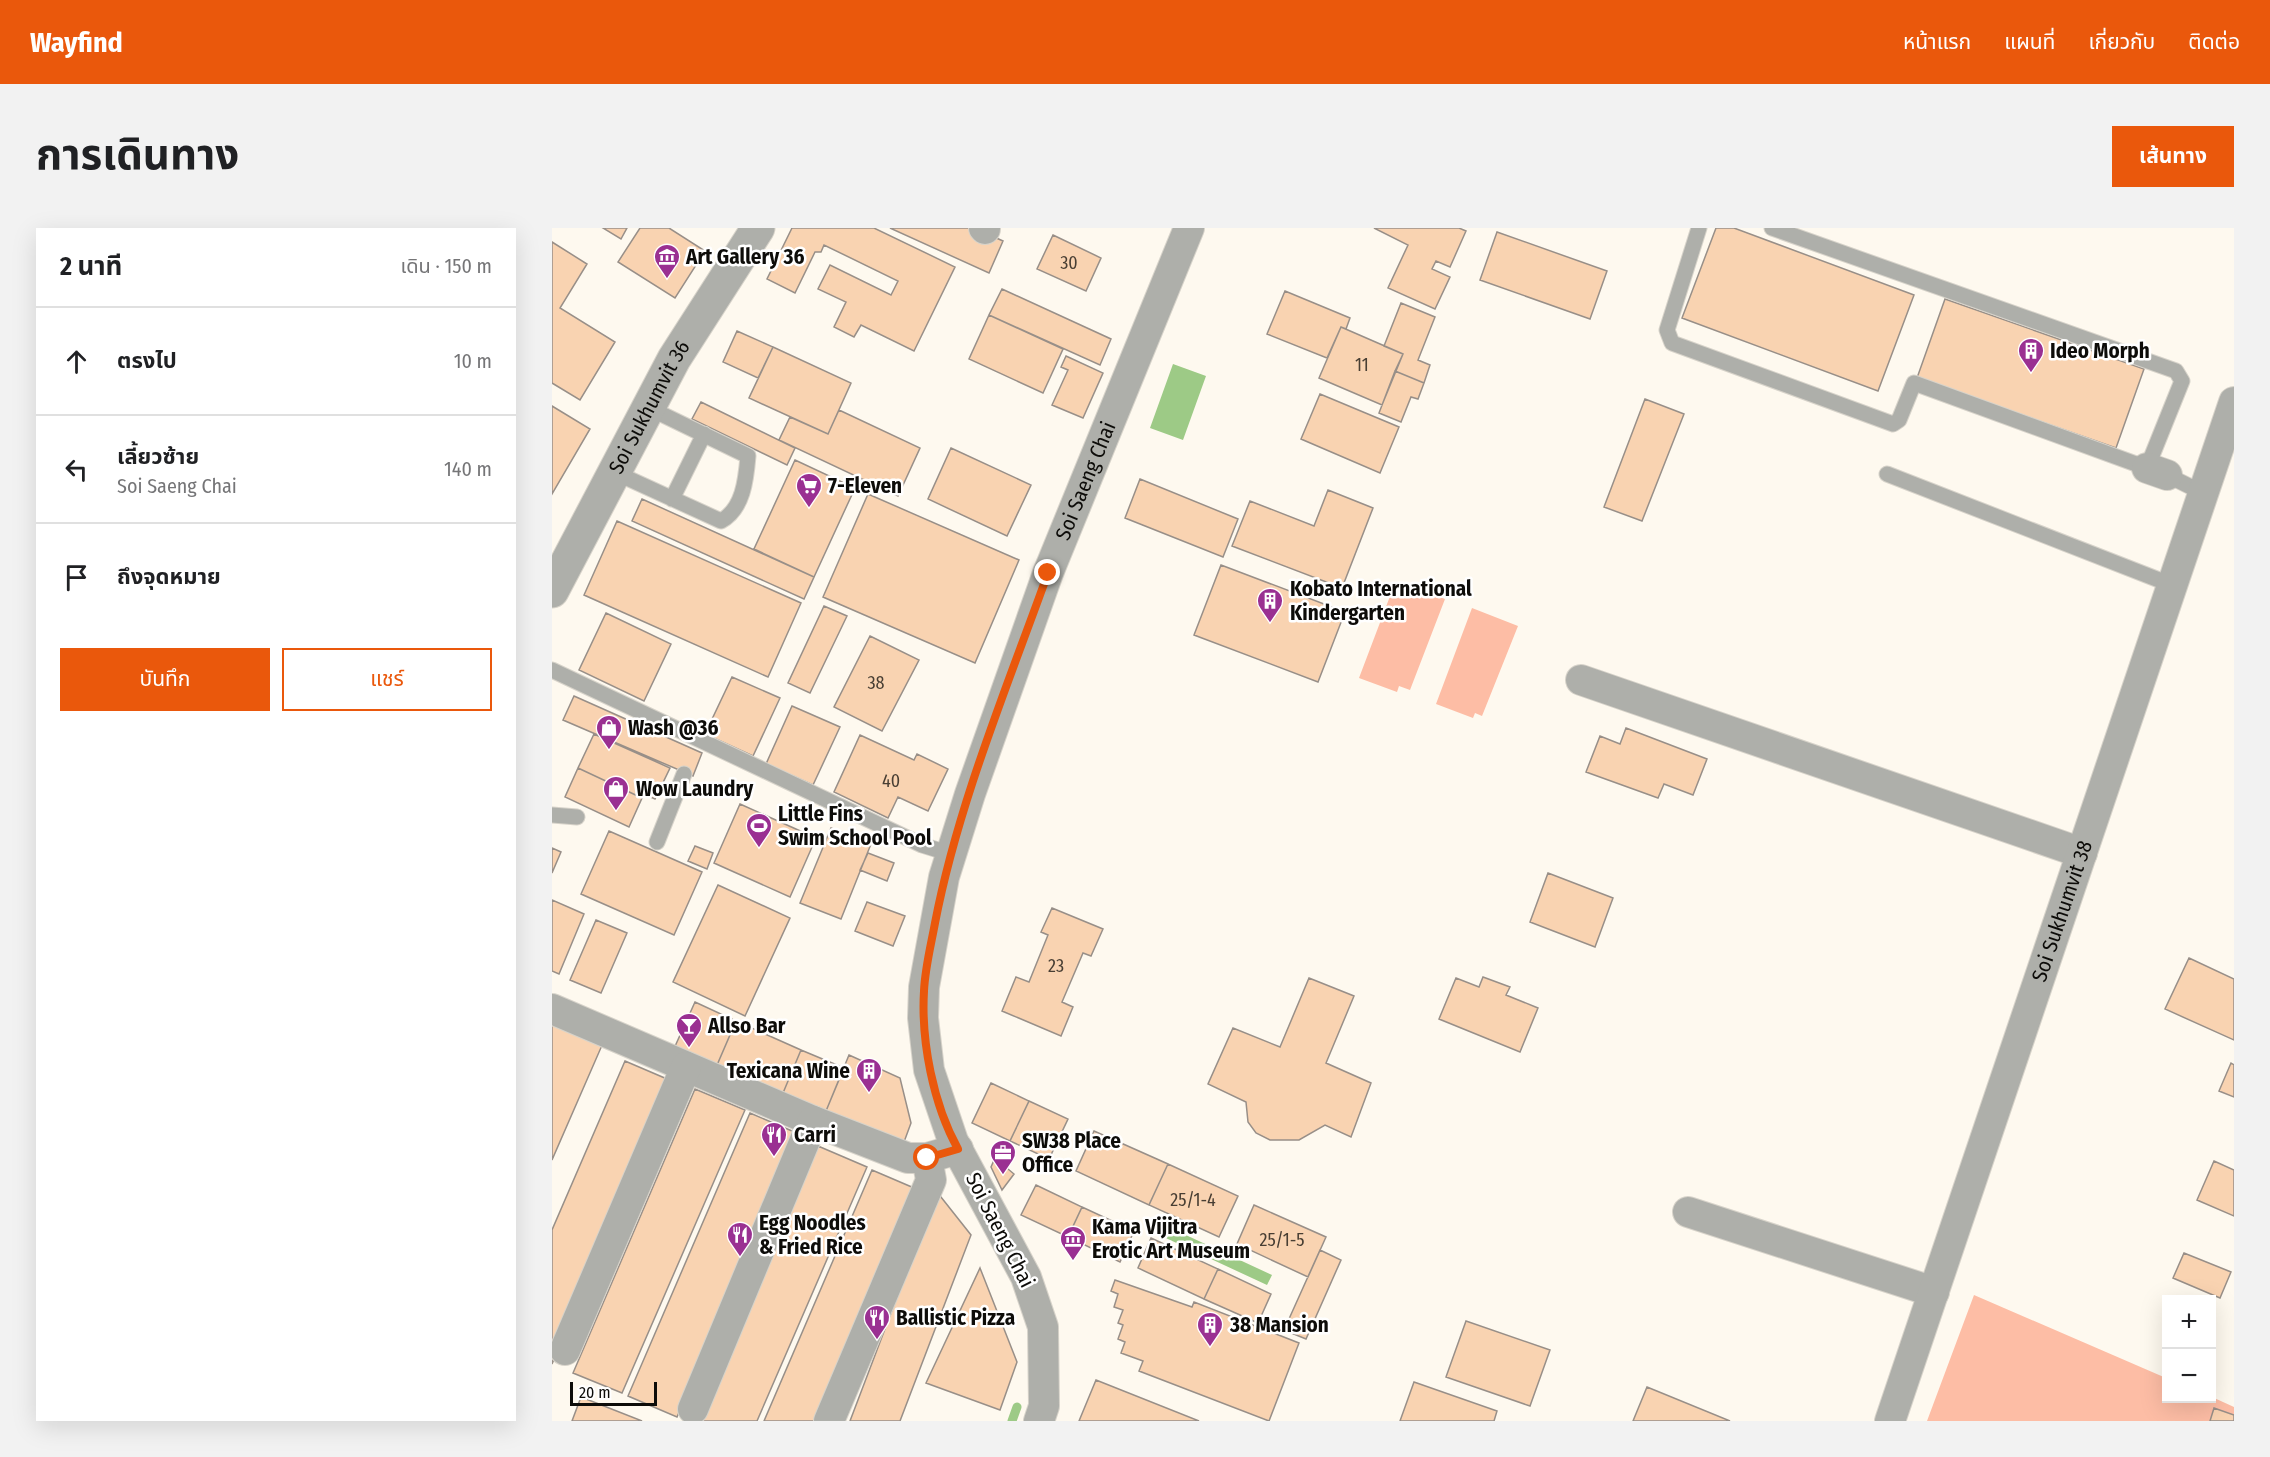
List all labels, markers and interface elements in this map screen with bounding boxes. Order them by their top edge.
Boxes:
text: Wayfind [30,26,123,59]
text: หน้าแรก [1903,29,1971,55]
text: แผนที่ [2004,29,2055,55]
text: เกี่ยวกับ [2088,29,2155,55]
text: ติดต่อ [2188,29,2240,55]
button: เส้นทาง [2112,126,2234,187]
text: การเดินทาง [36,130,239,180]
museum icon: Art Gallery 36 [652,242,682,280]
place label: Art Gallery 36 [685,244,804,270]
text: 2 นาที [60,251,122,282]
house number: 30 [1060,252,1078,274]
text: เดิน · 150 m [401,254,492,278]
street label: Soi Sukhumvit 36 [603,336,696,478]
building icon: Ideo Morph [2016,336,2046,374]
place label: Ideo Morph [2050,338,2150,364]
icon: ahead [60,345,93,378]
text: ตรงไป [117,347,177,374]
text: 10 m [454,349,492,373]
house number: 11 [1355,354,1369,376]
street label: Soi Saeng Chai [1050,418,1122,544]
text: เลี้ยวซ้าย [117,443,199,470]
icon: left [60,453,93,486]
text: 140 m [444,457,492,481]
supermarket icon: 7-Eleven [794,471,824,509]
place label: 7-Eleven [828,473,902,499]
text: Soi Saeng Chai [117,474,237,498]
route end [1034,559,1060,585]
icon: arrive [60,561,93,594]
text: ถึงจุดหมาย [117,563,221,590]
place label: Kobato International Kindergarten [1290,576,1472,626]
building icon: Kobato International Kindergarten [1255,586,1285,624]
button: บันทึก [60,648,270,711]
button: แชร์ [282,648,492,711]
house number: 38 [867,672,885,694]
shop icon: Wash @36 [594,713,624,751]
place label: Wash @36 [628,715,718,741]
house number: 40 [882,770,900,792]
shop icon: Wow Laundry [601,774,631,812]
place label: Wow Laundry [636,776,754,802]
place label: Little Fins Swim School Pool [778,801,932,851]
sports icon: Little Fins Swim School Pool [744,811,774,849]
street label: Soi Sukhumvit 38 [2026,837,2098,985]
house number: 23 [1048,955,1064,977]
bar icon: Allso Bar [674,1011,704,1049]
place label: Allso Bar [707,1013,786,1039]
building icon: Texicana Wine [854,1056,884,1094]
place label: Texicana Wine [727,1058,850,1084]
restaurant icon: Carri [759,1120,789,1158]
place label: Carri [794,1122,836,1148]
place label: SW38 Place Office [1022,1128,1121,1178]
office icon: SW38 Place Office [988,1138,1018,1176]
route start [913,1144,939,1170]
street label: Soi Saeng Chai [960,1168,1040,1292]
house number: 25/1-4 [1170,1189,1216,1211]
place label: Egg Noodles & Fried Rice [759,1210,866,1260]
place label: Kama Vijitra Erotic Art Museum [1092,1214,1250,1264]
restaurant icon: Egg Noodles & Fried Rice [725,1220,755,1258]
museum icon: Kama Vijitra Erotic Art Museum [1058,1224,1088,1262]
house number: 25/1-5 [1260,1229,1304,1251]
map controls [2162,1295,2216,1403]
button: + [2162,1295,2216,1349]
restaurant icon: Ballistic Pizza [862,1303,892,1341]
place label: Ballistic Pizza [896,1305,1015,1331]
building icon: 38 Mansion [1195,1310,1225,1348]
place label: 38 Mansion [1229,1312,1329,1338]
button: − [2162,1349,2216,1403]
scale bar [570,1379,657,1406]
text: 20 m [579,1383,610,1402]

